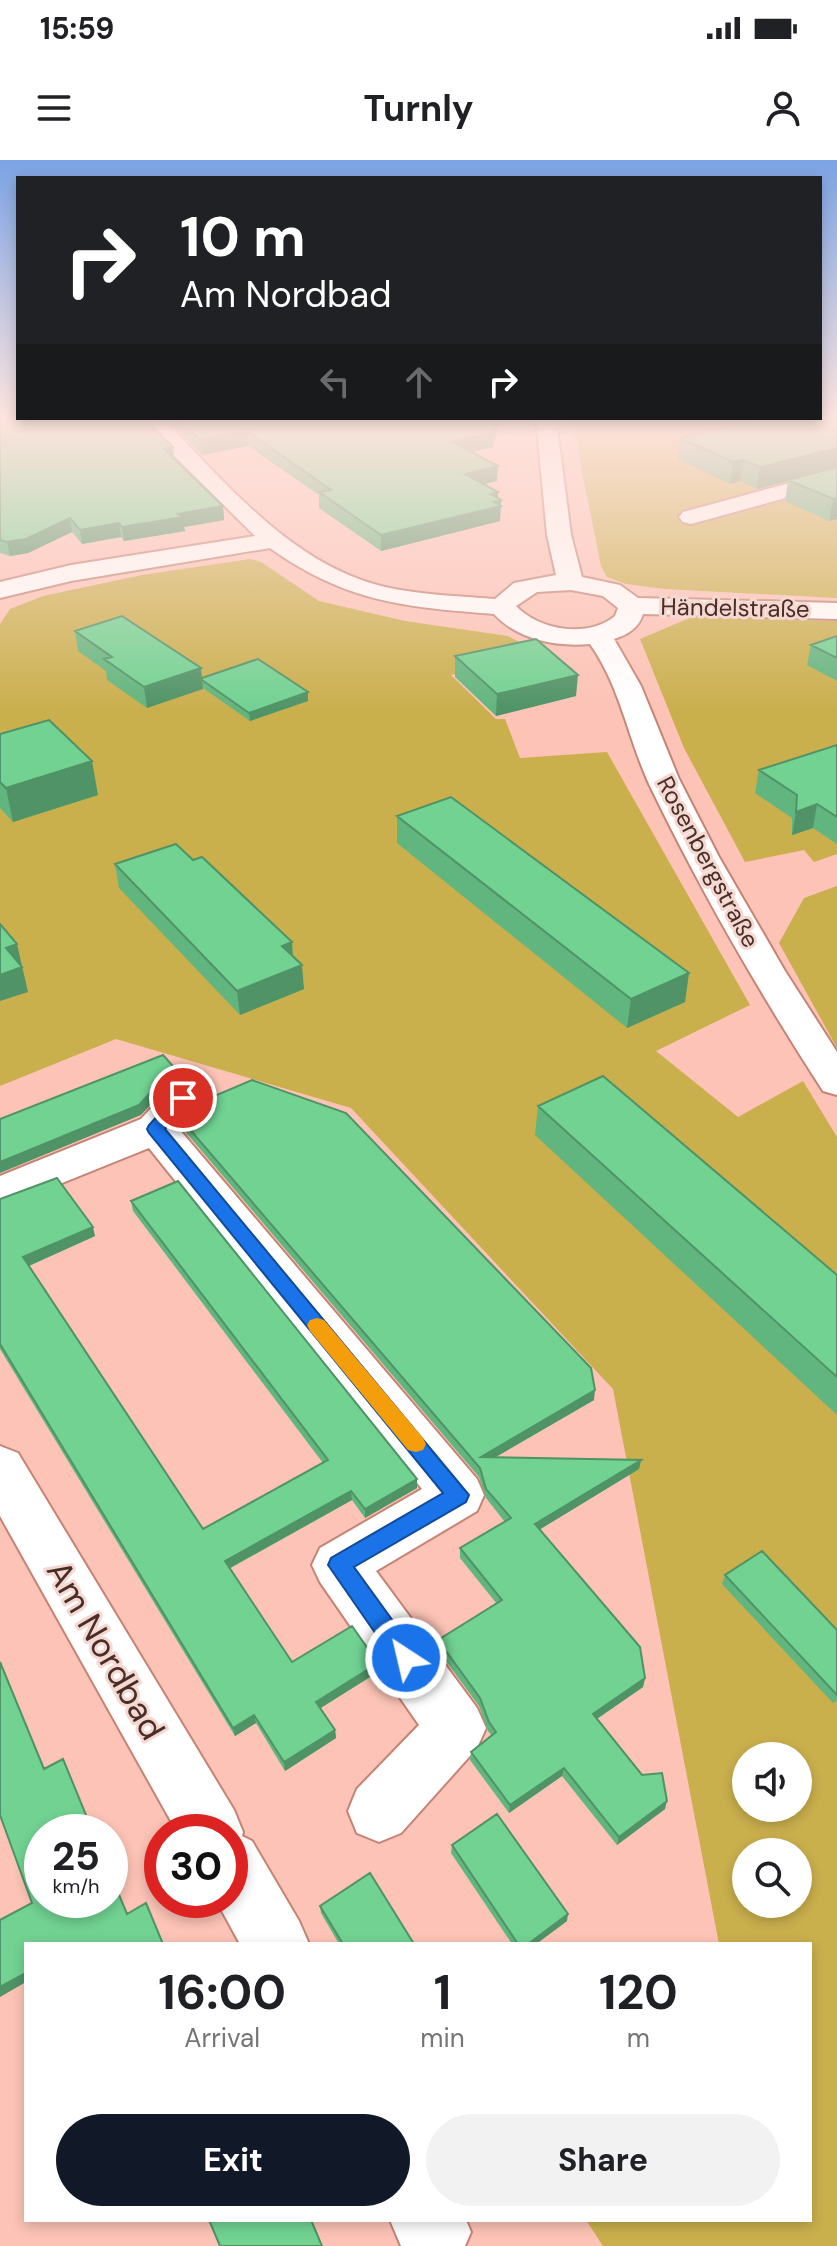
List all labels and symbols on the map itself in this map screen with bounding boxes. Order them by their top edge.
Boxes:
street label: Händelstraße [660,591,810,624]
street label: Rosenbergstraße [650,771,767,953]
pin [149,1064,217,1132]
street label: Am Nordbad [36,1552,175,1748]
position arrow [364,1616,448,1700]
speed limit sign: 30 [144,1814,248,1918]

